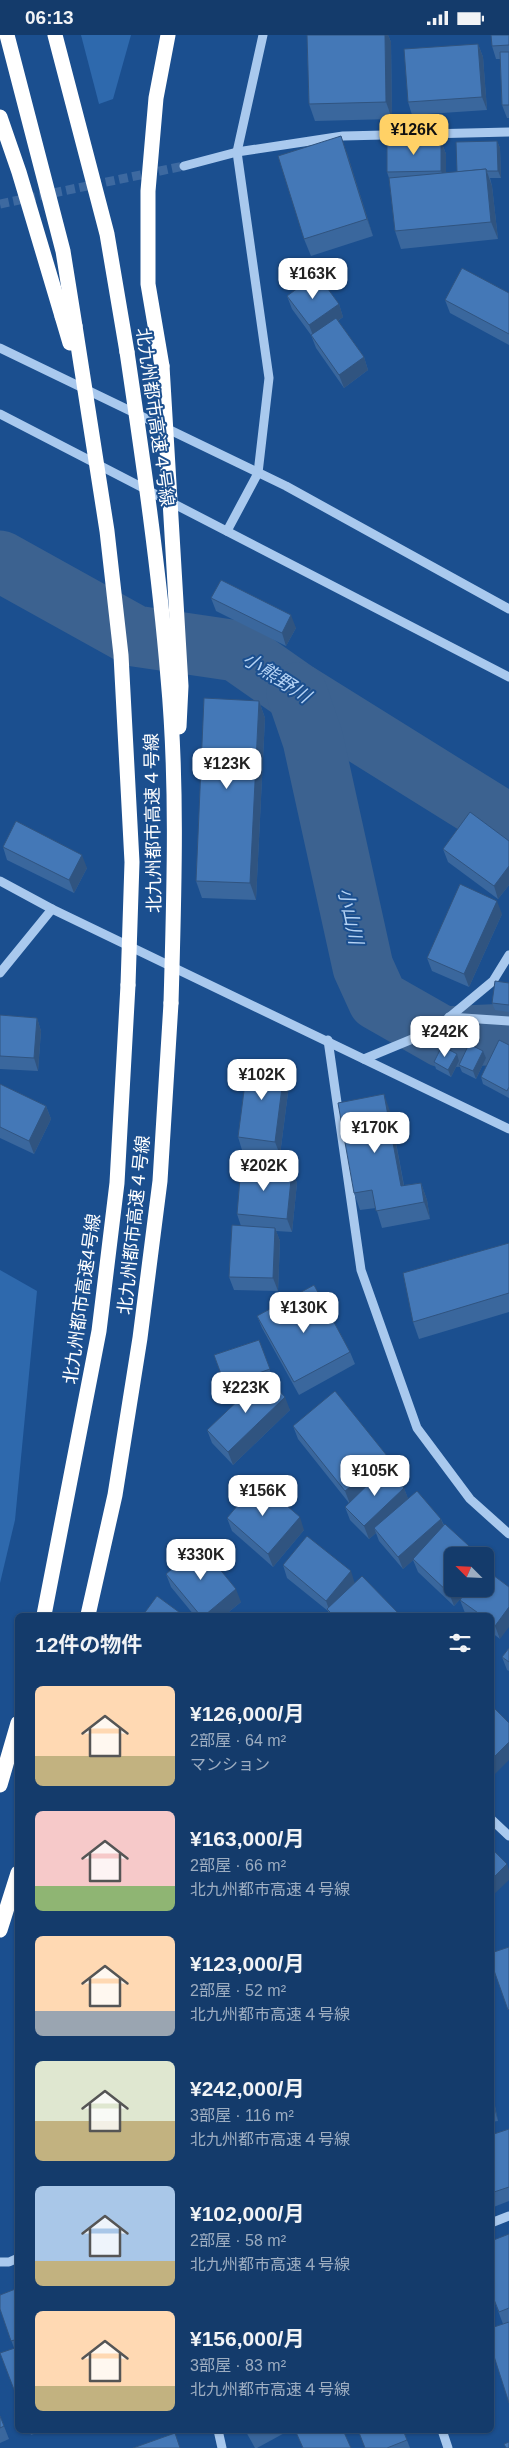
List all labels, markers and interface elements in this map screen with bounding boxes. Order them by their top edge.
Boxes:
text: 06:13 [25,7,74,28]
pin: ¥126K [379,113,449,156]
text: ¥126K [390,121,438,138]
pin: ¥163K [278,257,348,300]
text: ¥163K [289,265,337,282]
street label: 北九州都市高速４号線 [133,326,177,508]
water label: 小熊野川 [239,648,316,708]
street label: 北九州都市高速４号線 [141,733,165,913]
pin: ¥123K [192,747,262,790]
text: ¥123K [203,755,251,772]
water label: 小山川 [334,886,367,948]
pin: ¥242K [410,1015,480,1058]
text: ¥242K [421,1023,469,1040]
pin: ¥102K [227,1059,297,1101]
text: ¥102K [238,1066,286,1083]
pin: ¥170K [340,1111,410,1154]
text: ¥170K [351,1119,399,1136]
street label: 北九州都市高速４号線 [115,1134,153,1316]
pin: ¥202K [229,1149,299,1192]
text: ¥202K [240,1157,288,1174]
street label: 北九州都市高速4号線 [60,1212,104,1386]
pin: ¥130K [269,1291,339,1334]
text: ¥130K [280,1299,328,1316]
pin: ¥223K [211,1371,281,1414]
text: ¥223K [222,1379,270,1396]
pin: ¥105K [340,1455,410,1497]
text: ¥105K [351,1462,399,1479]
pin: ¥156K [228,1475,298,1517]
text: ¥156K [239,1482,287,1499]
pin: ¥330K [166,1539,236,1581]
text: ¥330K [177,1546,225,1563]
north arrow [444,1547,494,1597]
map controls [444,1547,494,1597]
icon: filters [446,1629,474,1657]
text: 12件の物件 [35,1633,142,1656]
text: ¥126,000/月 [190,1702,304,1725]
icon: home [75,1706,135,1766]
text: 2部屋 · 64 m² [190,1732,286,1749]
text: マンション [190,1756,270,1773]
text: ¥163,000/月 [190,1827,304,1850]
icon: home [75,1831,135,1891]
text: 2部屋 · 66 m² [190,1857,286,1874]
text: 北九州都市高速４号線 [190,1881,350,1898]
text: ¥123,000/月 [190,1952,304,1975]
icon: home [75,1956,135,2016]
text: 2部屋 · 52 m² [190,1982,286,1999]
text: 北九州都市高速４号線 [190,2006,350,2023]
text: ¥242,000/月 [190,2077,304,2100]
icon: home [75,2081,135,2141]
text: 3部屋 · 116 m² [190,2107,294,2124]
text: 北九州都市高速４号線 [190,2131,350,2148]
text: ¥102,000/月 [190,2202,304,2225]
icon: home [75,2206,135,2266]
text: 2部屋 · 58 m² [190,2232,286,2249]
text: 北九州都市高速４号線 [190,2256,350,2273]
text: ¥156,000/月 [190,2327,304,2350]
icon: home [75,2331,135,2391]
text: 3部屋 · 83 m² [190,2357,286,2374]
text: 北九州都市高速４号線 [190,2381,350,2398]

